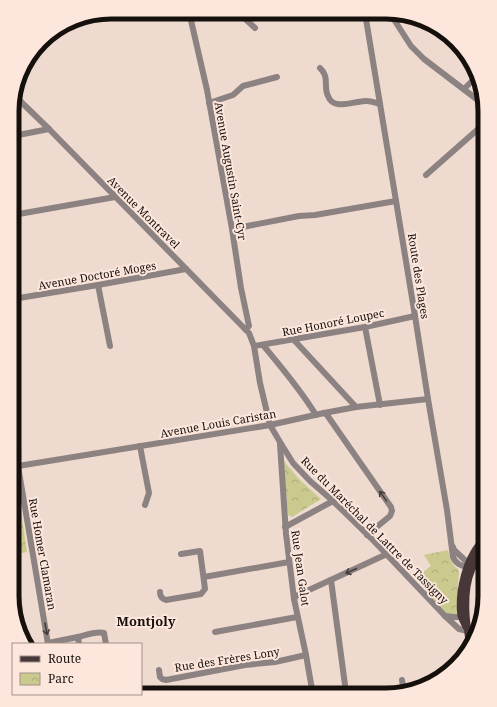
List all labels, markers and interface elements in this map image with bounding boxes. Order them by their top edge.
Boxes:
street label: Avenue Augustin Saint-Cyr [211,101,251,242]
street label: Avenue Montravel [105,173,184,252]
street label: Route des Plages [405,232,433,320]
street label: Avenue Doctoré Moges [37,257,157,293]
street label: Rue Honoré Loupec [281,305,385,339]
street label: Avenue Louis Caristan [159,405,277,441]
street label: Rue du Maréchal de Lattre de Tassigny [298,453,453,608]
one-way arrow [379,490,387,501]
street label: Rue Homer Clamaran [26,497,60,611]
street label: Rue Jean Galot [288,529,314,607]
one-way arrow [346,568,358,575]
district label: Montjoly [117,612,176,630]
one-way arrow [42,622,50,635]
legend [12,643,142,695]
street label: Rue des Frères Lony [173,643,281,675]
text: Route [48,650,81,667]
text: Parc [48,670,74,687]

